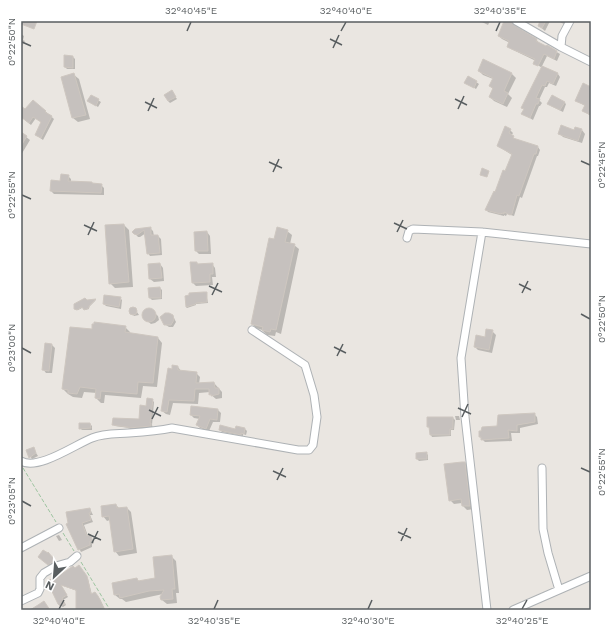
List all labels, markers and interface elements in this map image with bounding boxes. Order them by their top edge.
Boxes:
text: 32°40'45"E [165,5,217,16]
text: 32°40'40"E [320,5,372,16]
text: 32°40'35"E [474,5,526,16]
text: 0°22'50"N [6,18,17,66]
text: 0°22'45"N [596,141,607,189]
text: 0°22'55"N [6,171,17,219]
text: 0°22'50"N [596,295,607,343]
text: 0°23'00"N [6,324,17,372]
text: 0°22'55"N [596,448,607,496]
text: 0°23'05"N [6,477,17,525]
north arrow [34,557,74,597]
text: N [43,578,56,593]
text: 32°40'40"E [33,615,85,626]
text: 32°40'35"E [188,615,240,626]
text: 32°40'30"E [341,615,395,626]
text: 32°40'25"E [496,615,548,626]

